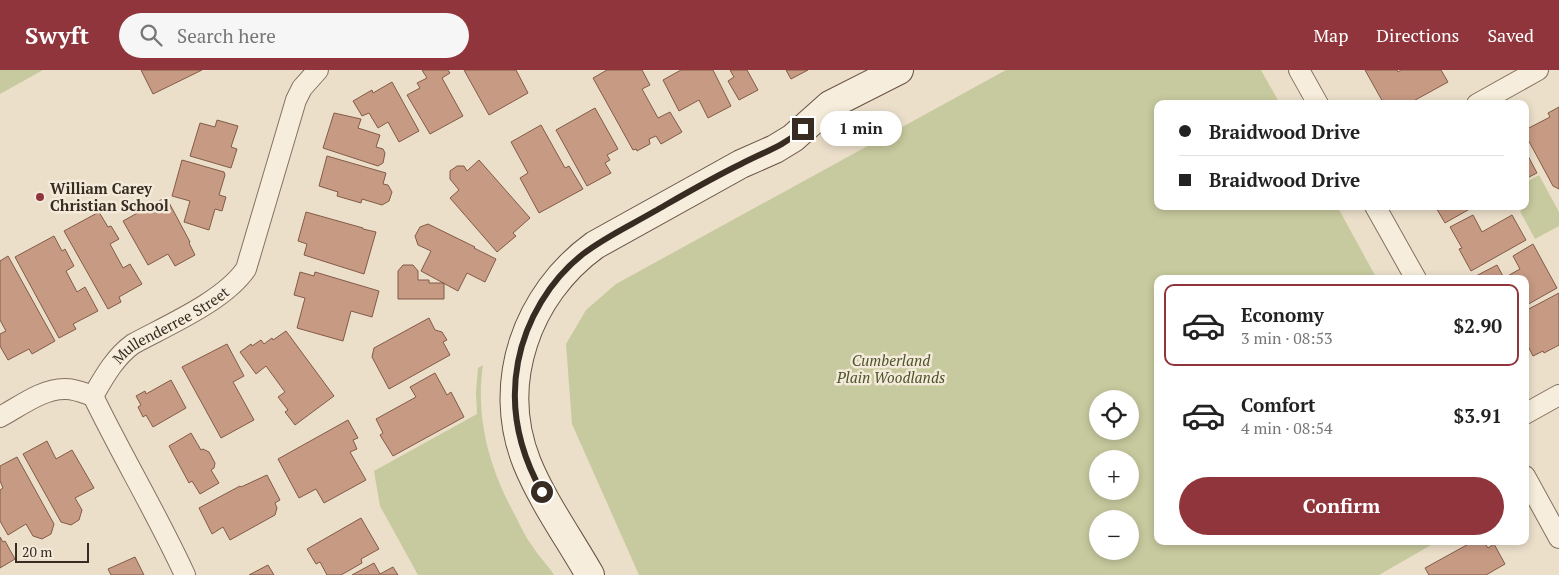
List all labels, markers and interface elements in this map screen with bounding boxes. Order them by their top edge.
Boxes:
search box [119,13,469,58]
text: Swyft [25,19,89,51]
icon: search [137,21,165,49]
text: Search here [177,23,276,48]
text: Map [1313,23,1348,47]
text: Directions [1376,23,1459,47]
text: Saved [1487,23,1534,47]
callout: 1 min [820,112,903,146]
text: 1 min [839,117,883,139]
route end [792,118,814,140]
text: Braidwood Drive [1209,119,1360,144]
text: Braidwood Drive [1209,167,1360,192]
place label: William Carey Christian School [50,178,169,215]
marker: William Carey Christian School [34,191,46,203]
street label: Mullenderree Street [108,281,233,368]
text: Economy [1241,302,1324,327]
icon: car [1181,303,1226,348]
text: $2.90 [1453,313,1502,338]
text: 3 min · 08:53 [1241,327,1333,349]
park label: Cumberland Plain Woodlands [836,350,945,387]
map controls [1089,390,1139,560]
button: locate [1089,390,1139,440]
text: Comfort [1241,392,1316,417]
icon: car [1181,393,1226,438]
text: $3.91 [1453,403,1502,428]
text: 4 min · 08:54 [1241,417,1333,439]
button: + [1089,450,1139,500]
button: Confirm [1179,477,1504,535]
route start [531,481,553,503]
button: − [1089,510,1139,560]
scale bar [15,540,89,563]
text: 20 m [22,542,52,561]

